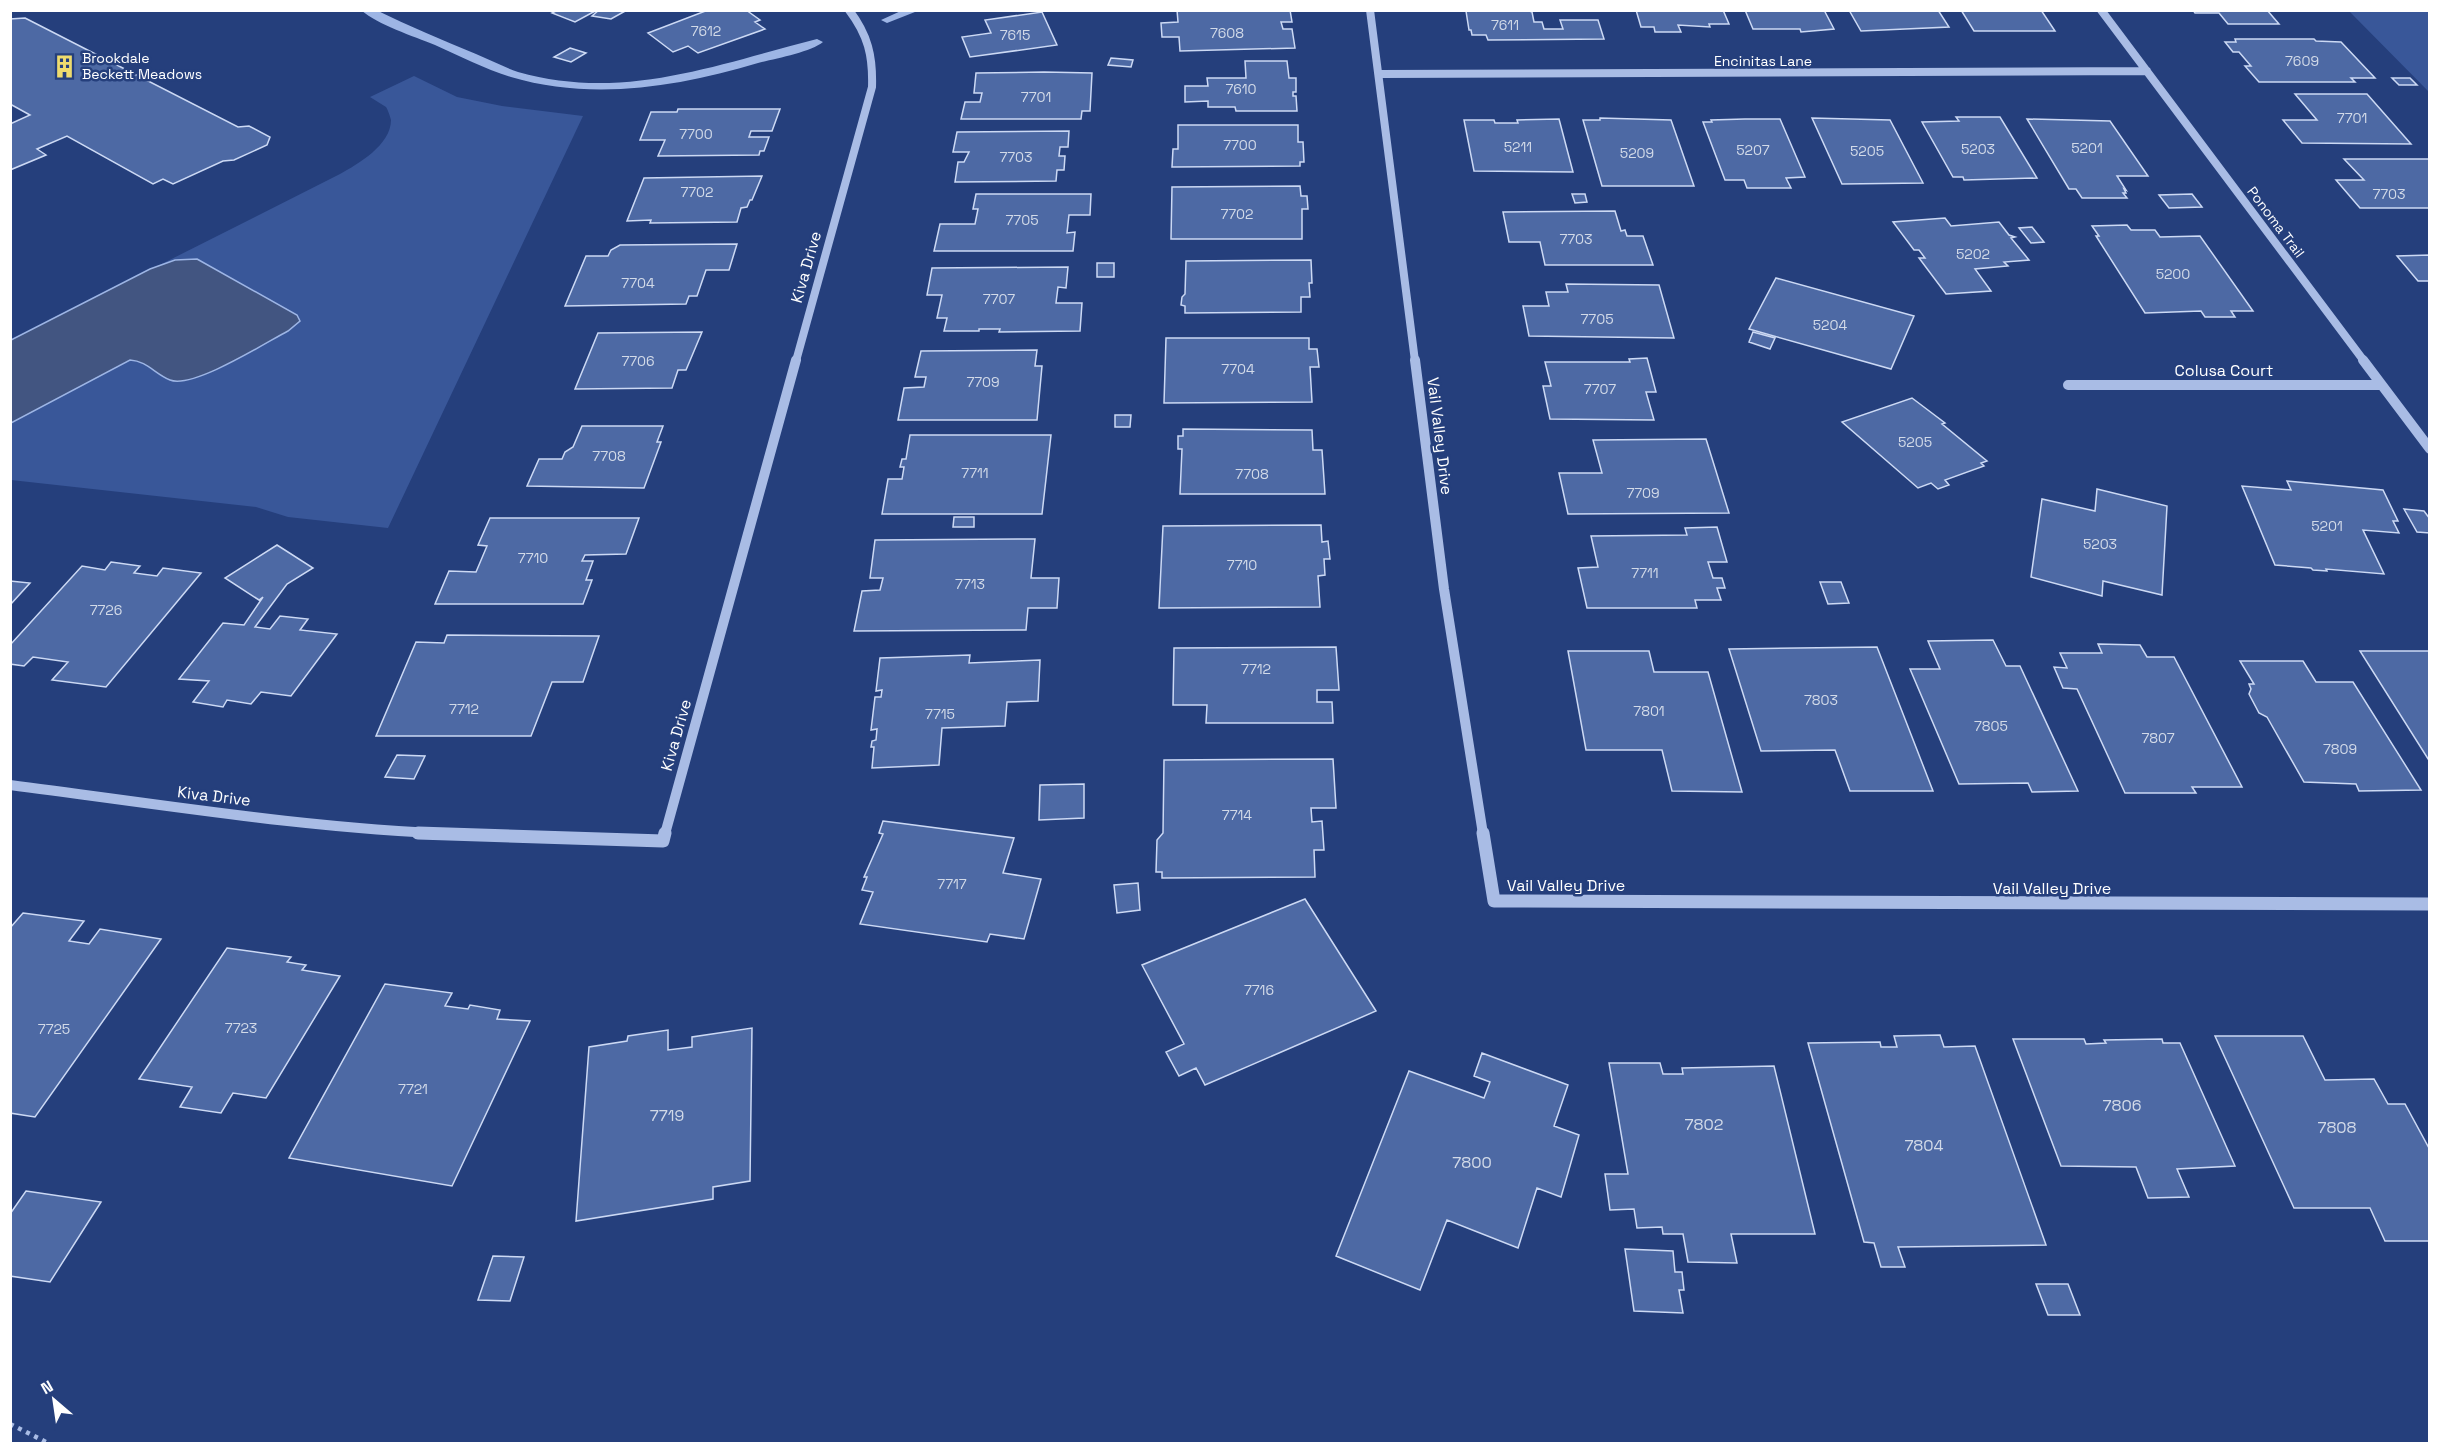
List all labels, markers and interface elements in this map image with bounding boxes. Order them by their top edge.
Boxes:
house number: 7611 [1491,16,1519,34]
house number: 7612 [691,22,721,40]
house number: 7608 [1210,24,1244,42]
house number: 7615 [1000,26,1030,44]
place label: Brookdale Beckett Meadows [82,49,202,83]
street label: Encinitas Lane [1714,52,1812,70]
house number: 7609 [2285,52,2319,70]
building icon: Brookdale Beckett Meadows [51,53,77,79]
house number: 7610 [1225,80,1257,98]
house number: 7701 [1021,88,1051,106]
house number: 7701 [2337,109,2367,127]
house number: 7700 [679,125,713,143]
house number: 7700 [1223,136,1257,154]
house number: 5211 [1504,138,1532,156]
house number: 5201 [2071,139,2103,157]
house number: 5203 [1961,140,1995,158]
house number: 5207 [1736,141,1770,159]
house number: 5205 [1850,142,1884,160]
house number: 5209 [1620,144,1654,162]
house number: 7703 [999,148,1033,166]
house number: 7702 [680,183,714,201]
street label: Ponoma Trail [2243,183,2309,261]
house number: 7703 [2372,185,2406,203]
house number: 7702 [1220,205,1254,223]
house number: 7705 [1005,211,1039,229]
street label: Kiva Drive [786,229,826,305]
house number: 7703 [1559,230,1593,248]
house number: 5202 [1956,245,1990,263]
house number: 5200 [2156,265,2190,283]
house number: 7704 [621,274,655,292]
house number: 7707 [983,290,1015,308]
house number: 7705 [1580,310,1614,328]
house number: 5204 [1813,316,1847,334]
house number: 7706 [621,352,655,370]
house number: 7704 [1221,360,1255,378]
street label: Colusa Court [2175,360,2273,381]
house number: 7709 [966,373,1000,391]
street label: Vail Valley Drive [1422,376,1458,496]
house number: 7707 [1584,380,1616,398]
house number: 5205 [1898,433,1932,451]
house number: 7708 [592,447,626,465]
house number: 7711 [961,464,989,482]
house number: 7708 [1235,465,1269,483]
house number: 7709 [1626,484,1660,502]
house number: 5201 [2311,517,2343,535]
house number: 5203 [2083,535,2117,553]
house number: 7710 [518,549,548,567]
house number: 7710 [1227,556,1257,574]
house number: 7711 [1631,564,1659,582]
house number: 7713 [955,575,985,593]
house number: 7726 [90,601,122,619]
house number: 7712 [1241,660,1271,678]
house number: 7803 [1804,691,1838,709]
street label: Kiva Drive [656,697,696,773]
house number: 7712 [449,700,479,718]
house number: 7801 [1633,702,1665,720]
house number: 7715 [925,705,955,723]
house number: 7805 [1974,717,2008,735]
house number: 7807 [2141,729,2175,747]
house number: 7809 [2323,740,2357,758]
street label: Kiva Drive [176,781,252,811]
house number: 7714 [1222,806,1252,824]
house number: 7717 [937,875,967,893]
street label: Vail Valley Drive [1507,875,1625,896]
street label: Vail Valley Drive [1993,878,2111,899]
house number: 7716 [1244,981,1274,999]
house number: 7723 [225,1019,257,1037]
house number: 7725 [38,1020,70,1038]
house number: 7721 [398,1080,428,1098]
house number: 7806 [2103,1095,2142,1116]
house number: 7719 [650,1105,684,1126]
house number: 7802 [1685,1114,1723,1135]
house number: 7808 [2317,1117,2357,1138]
house number: 7804 [1904,1135,1944,1156]
house number: 7800 [1452,1152,1492,1173]
north arrow [24,1370,84,1430]
text: N [37,1376,57,1399]

